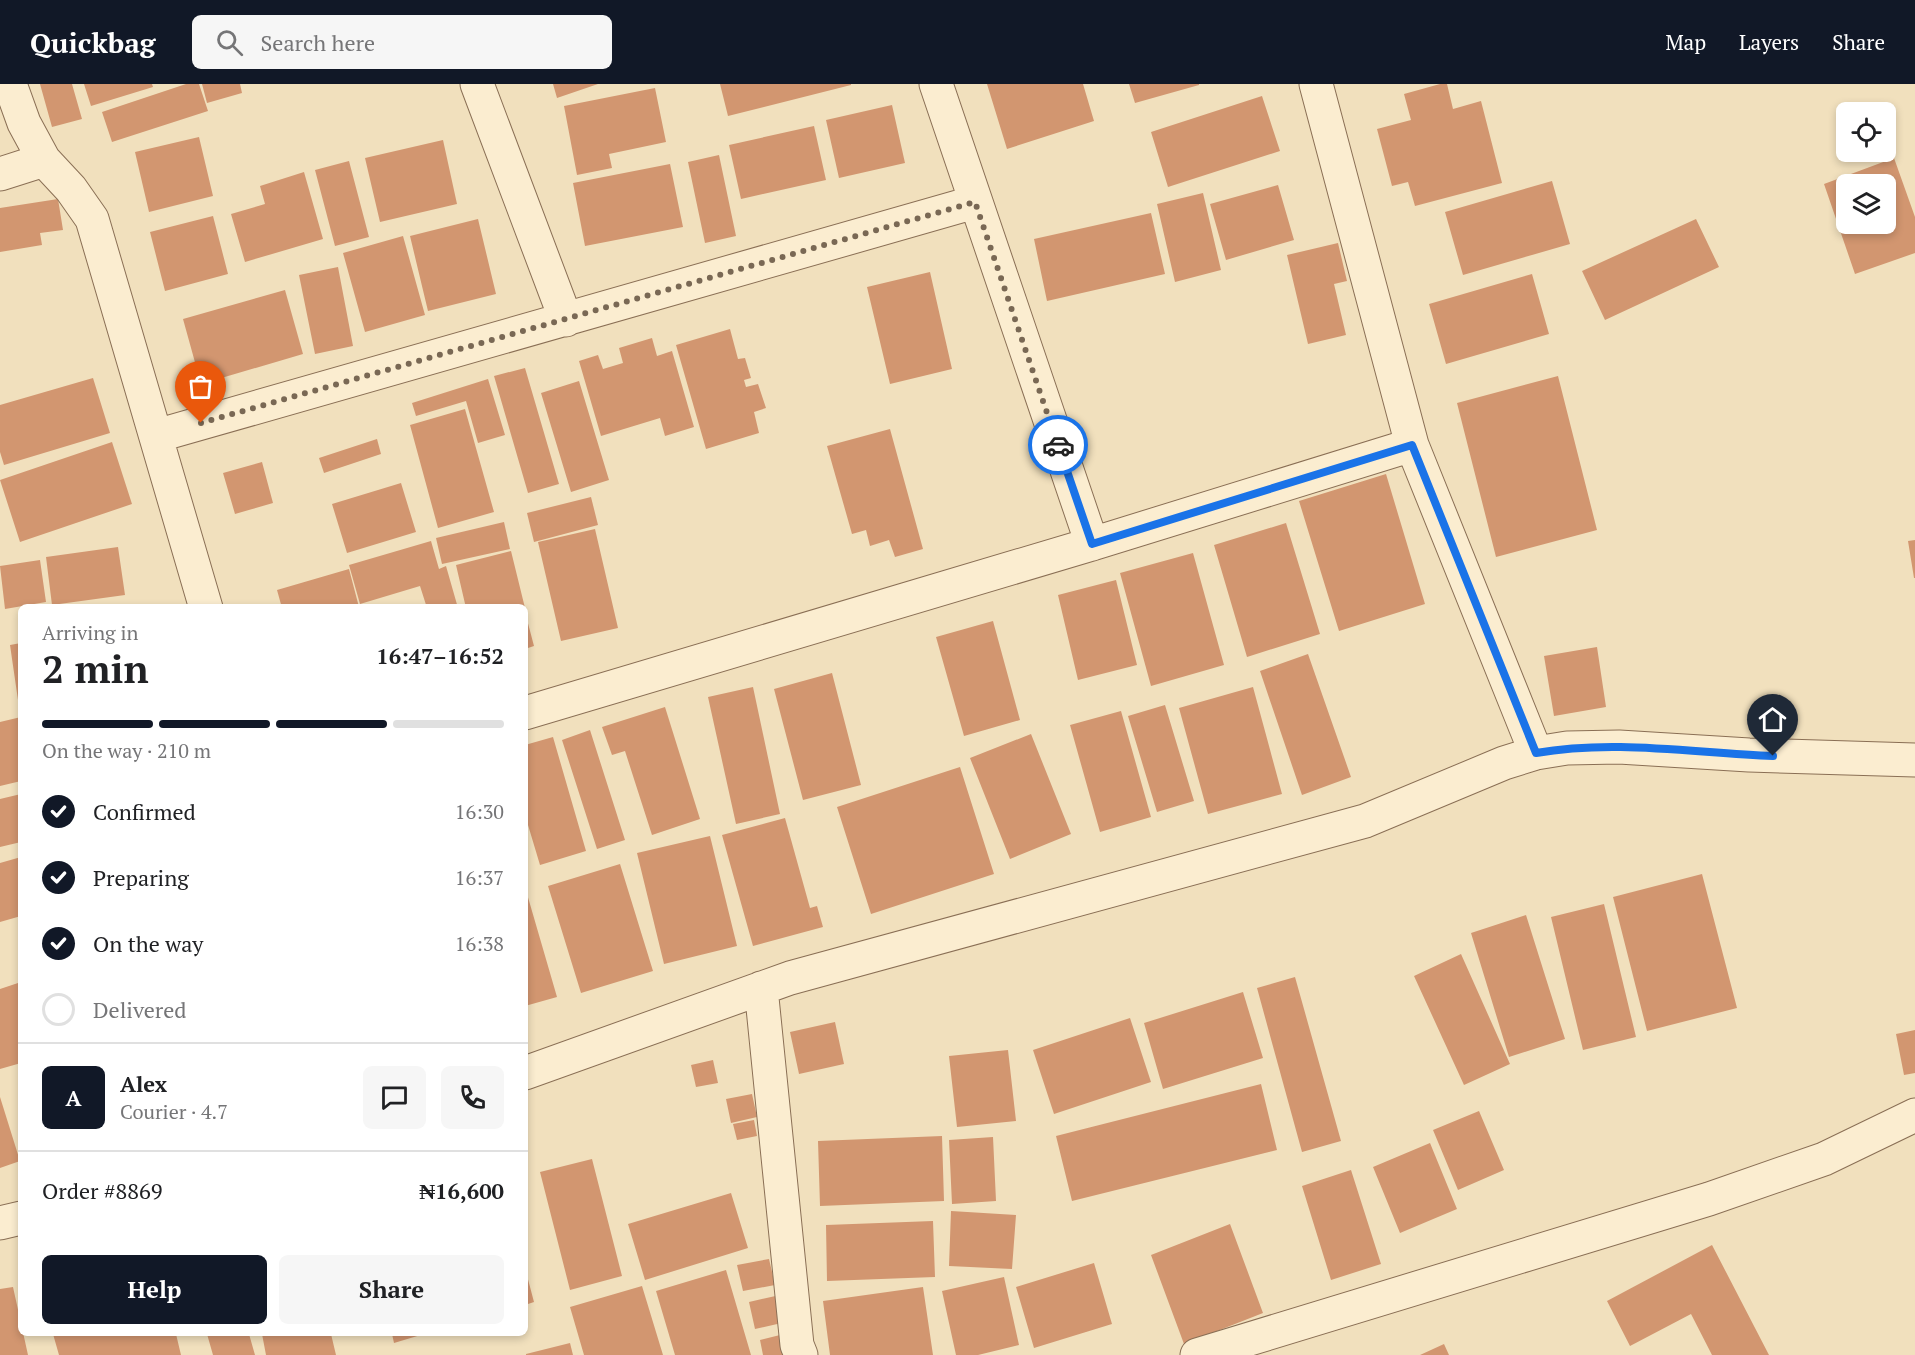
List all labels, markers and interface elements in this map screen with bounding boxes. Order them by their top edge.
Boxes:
search box [192,15,612,69]
text: Quickbag [30,24,156,61]
icon: search [213,26,246,59]
text: Search here [261,28,375,57]
text: Map [1665,28,1706,56]
text: Layers [1739,28,1799,56]
text: Share [1832,28,1885,56]
map controls [1836,102,1896,234]
button: locate [1836,102,1896,162]
button: layers [1836,174,1896,234]
pin [175,361,226,423]
icon: bag [184,370,217,403]
courier [1028,415,1088,475]
icon: car [1042,429,1075,462]
text: Arriving in [42,619,138,646]
text: 16:47–16:52 [376,641,504,670]
text: 2 min [42,642,149,694]
pin [1747,694,1798,756]
icon: home [1756,703,1789,736]
text: On the way · 210 m [42,737,211,764]
icon: check [42,795,75,828]
text: Confirmed [93,797,196,826]
text: 16:30 [455,798,504,825]
icon: check [42,861,75,894]
text: Preparing [93,863,189,892]
text: 16:37 [455,864,504,891]
icon: check [42,927,75,960]
text: On the way [93,929,203,958]
text: 16:38 [455,930,504,957]
text: Delivered [93,995,186,1024]
button: chat [363,1066,426,1129]
button: phone [441,1066,504,1129]
text: Alex [120,1069,167,1098]
text: A [65,1083,82,1112]
text: Courier · 4.7 [120,1098,228,1125]
text: Order #8869 [42,1176,162,1205]
text: ₦16,600 [419,1176,504,1205]
button: Help [42,1255,267,1324]
button: Share [279,1255,504,1324]

